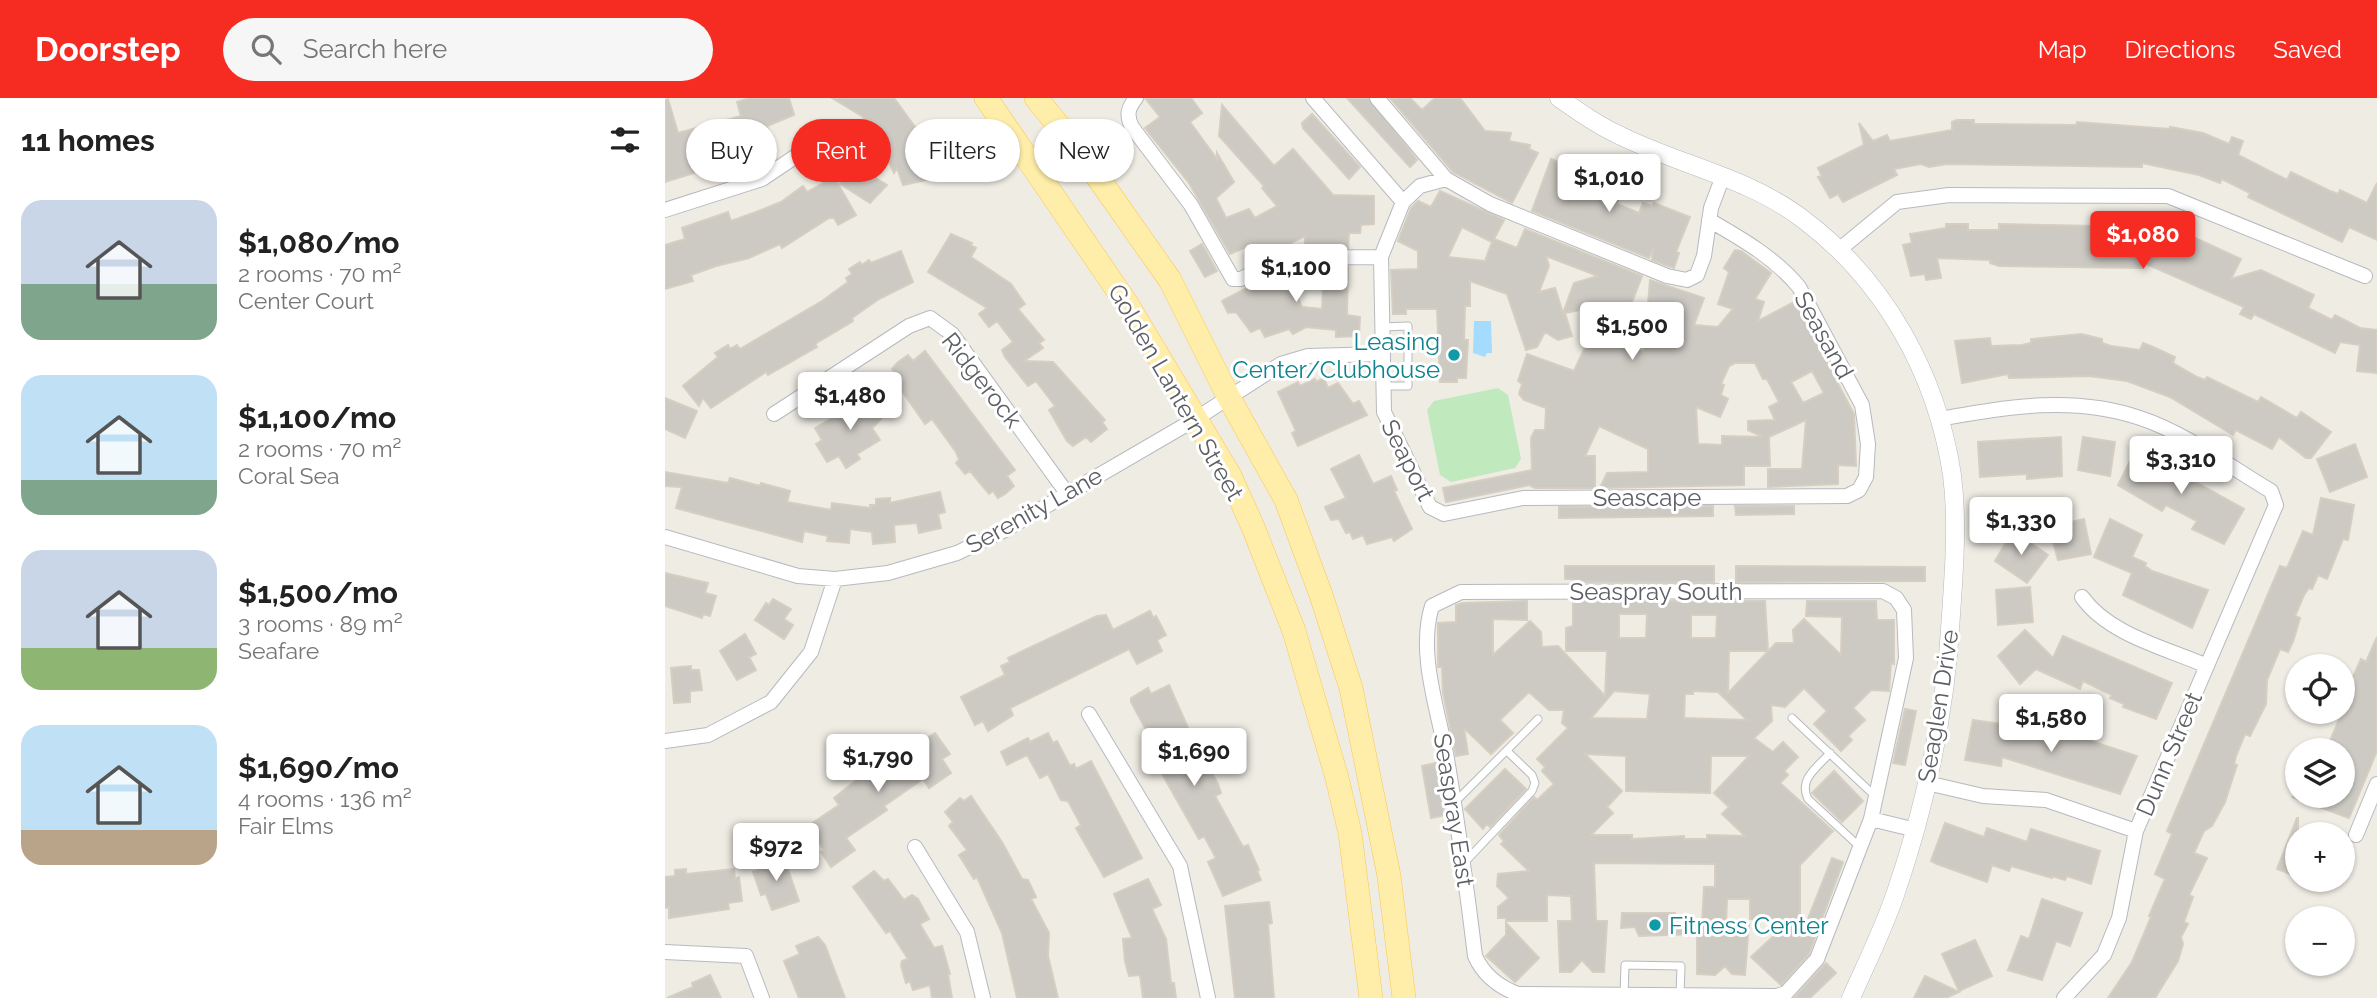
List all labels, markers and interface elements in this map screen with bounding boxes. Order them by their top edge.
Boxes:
search box [223,18,713,81]
text: Doorstep [35,30,181,69]
icon: search [247,30,285,68]
text: Search here [303,34,447,64]
text: Map [2038,35,2087,64]
text: Directions [2125,35,2235,64]
text: Saved [2273,35,2342,64]
chip: Buy [686,119,777,182]
chip: Rent [791,119,891,182]
chip: Filters [905,119,1020,182]
chip: New [1034,119,1134,182]
icon: filters [606,121,644,159]
text: 11 homes [21,123,155,158]
pin: $1,010 [1552,155,1666,214]
text: $1,010 [1574,163,1644,190]
pin: $1,080 [2086,212,2200,271]
text: $1,080 [2106,220,2180,247]
text: $1,080/mo [238,225,400,260]
icon: home [77,228,161,312]
pin: $1,100 [1239,244,1353,304]
text: $1,100 [1261,253,1331,280]
text: 2 rooms · 70 m² [238,260,401,287]
street label: Golden Lantern Street [1102,279,1250,505]
street label: Seasand [1788,286,1860,384]
text: Center Court [238,287,374,314]
pin: $1,500 [1575,302,1689,362]
text: $1,500 [1596,311,1668,338]
street label: Ridgerock [936,327,1028,434]
place label: Leasing Center/Clubhouse [1232,327,1440,384]
marker: Leasing Center/Clubhouse [1446,347,1462,363]
pin: $1,480 [793,372,907,432]
text: $1,480 [814,381,886,408]
text: $1,100/mo [238,400,396,435]
icon: home [77,403,161,487]
street label: Seaport [1375,415,1441,505]
text: 2 rooms · 70 m² [238,435,401,462]
pin: $3,310 [2124,436,2238,496]
text: $3,310 [2146,445,2216,472]
street label: Serenity Lane [961,461,1107,559]
text: Coral Sea [238,462,339,489]
street label: Seascape [1593,483,1701,512]
pin: $1,330 [1964,498,2078,557]
text: $1,330 [1985,506,2057,533]
text: $1,500/mo [238,575,398,610]
street label: Seaspray South [1570,577,1742,606]
icon: home [77,578,161,662]
text: 3 rooms · 89 m² [238,610,403,637]
street label: Seaglen Drive [1912,627,1964,785]
text: Seafare [238,637,319,664]
map controls [2285,654,2355,976]
button: locate [2285,654,2355,724]
street label: Dunn Street [2130,688,2208,820]
pin: $1,580 [1994,694,2108,754]
text: $1,580 [2015,703,2087,730]
pin: $1,690 [1137,728,1251,788]
street label: Seaspray East [1428,731,1480,889]
pin: $1,790 [821,734,935,794]
text: $1,690 [1158,737,1230,764]
button: layers [2285,738,2355,808]
text: $1,790 [842,743,914,770]
text: $1,690/mo [238,750,399,785]
icon: home [77,753,161,837]
text: 4 rooms · 136 m² [238,785,412,812]
text: Fair Elms [238,812,334,839]
button: + [2285,822,2355,892]
pin: $972 [735,824,817,883]
text: $972 [749,832,803,859]
button: − [2285,906,2355,976]
place label: Fitness Center [1669,911,1829,940]
marker: Fitness Center [1647,917,1663,933]

